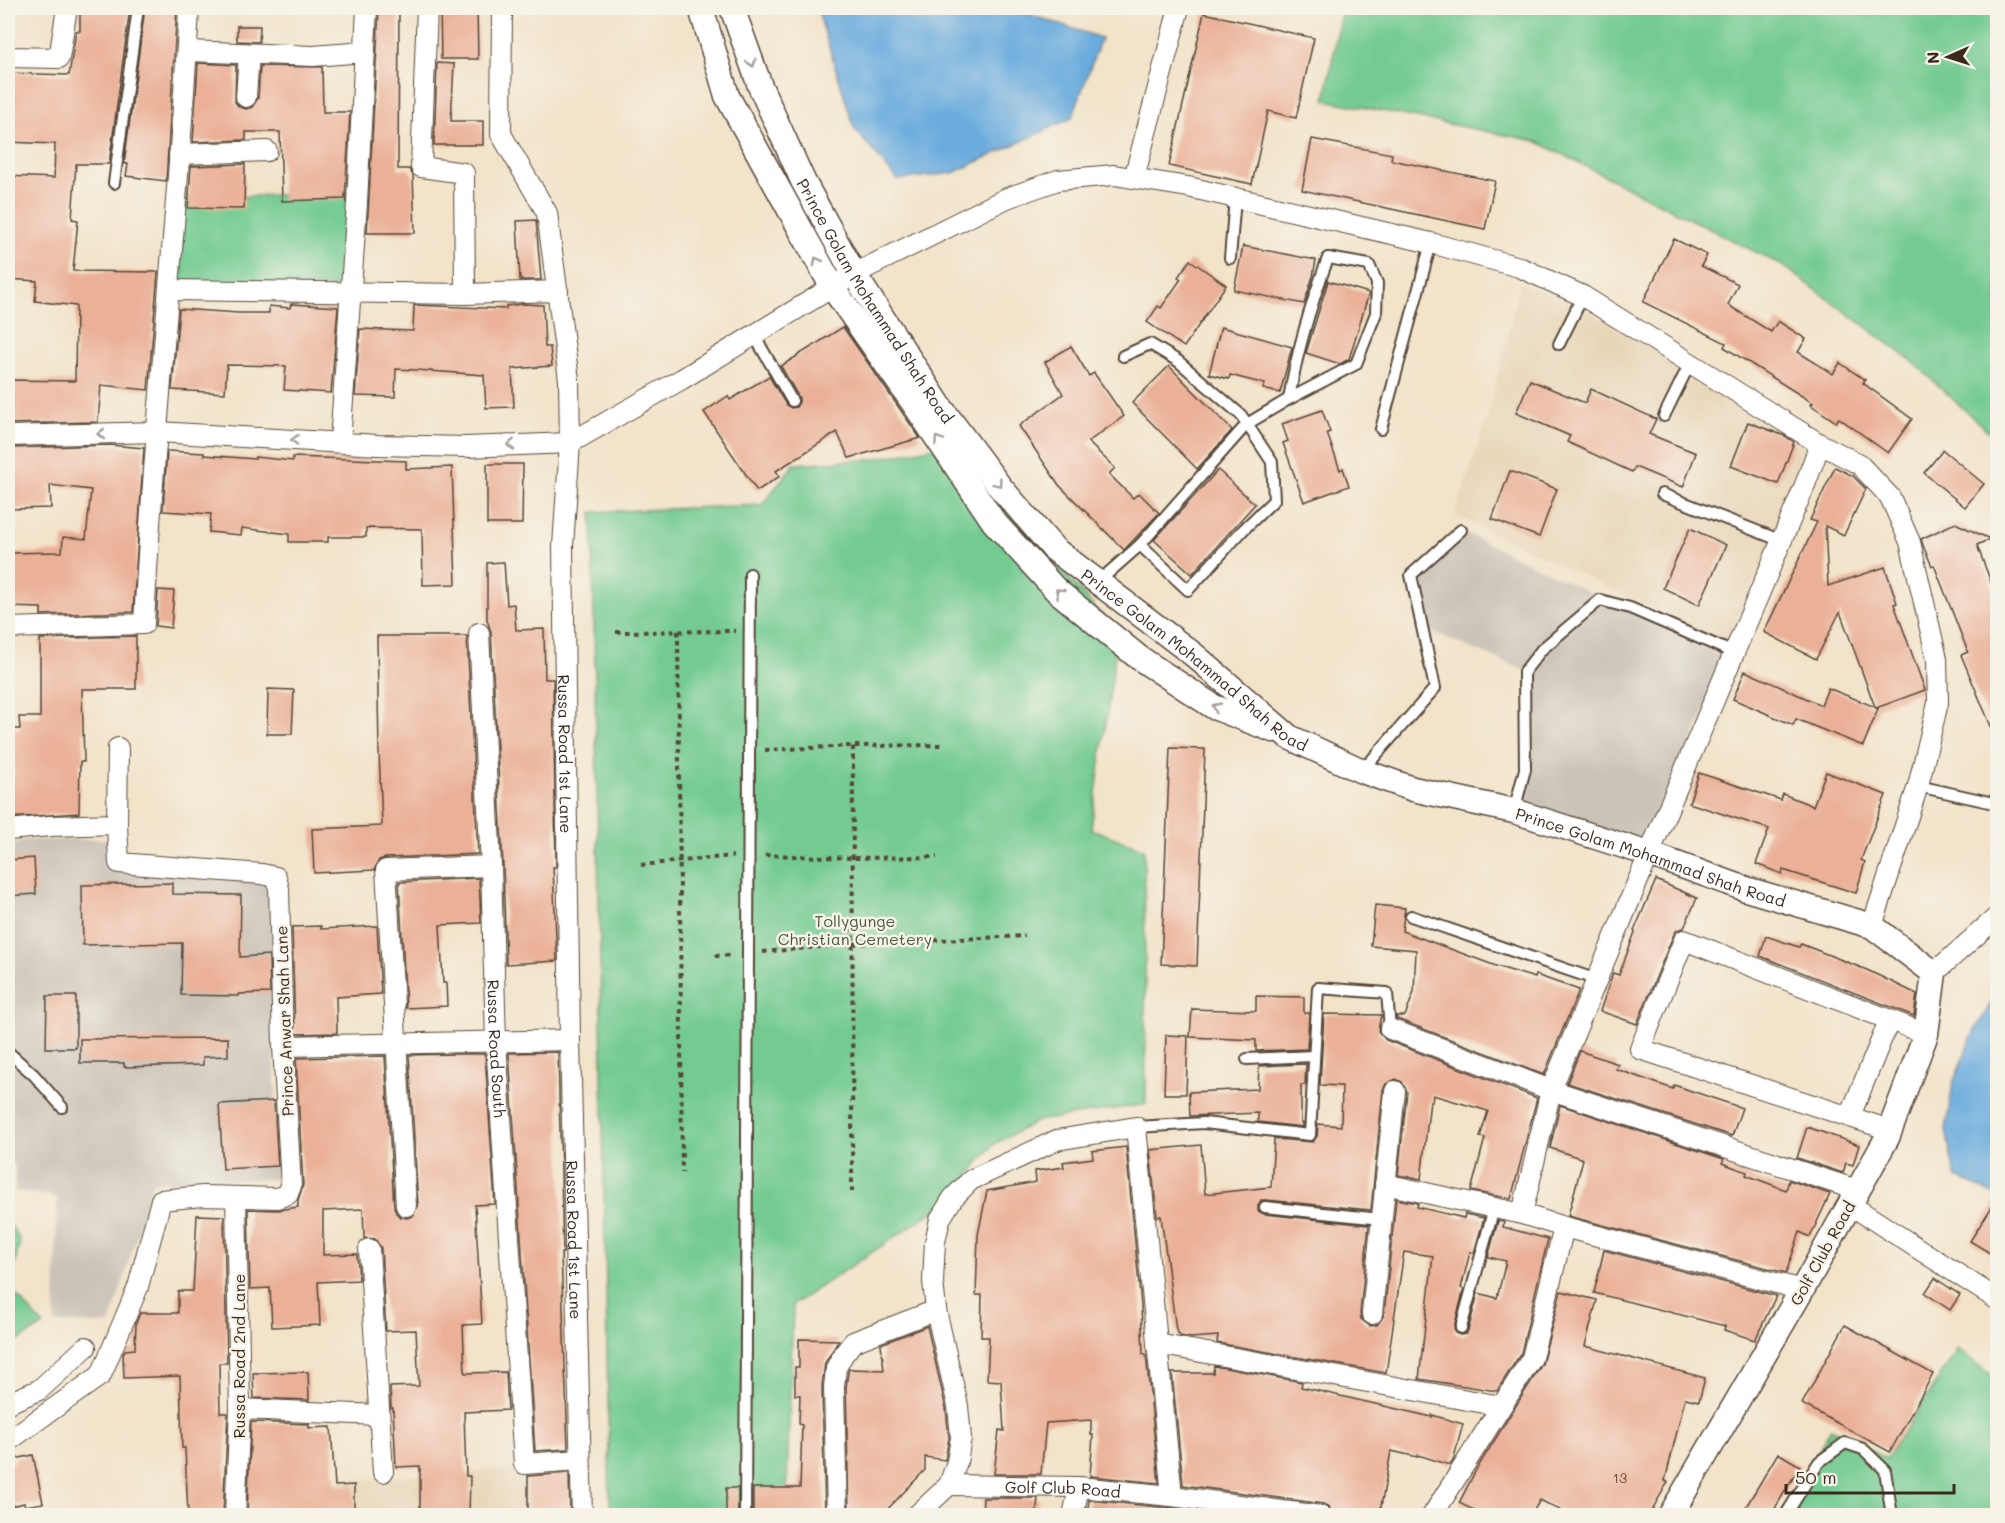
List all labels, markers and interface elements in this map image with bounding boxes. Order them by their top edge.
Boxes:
north arrow [1918,27,1978,87]
text: N [1922,51,1943,64]
one-way arrow [744,57,757,68]
street label: Prince Golam Mohammad Shah Road [793,174,959,427]
one-way arrow [813,256,825,267]
one-way arrow [96,428,105,440]
one-way arrow [291,434,300,447]
one-way arrow [934,435,945,446]
one-way arrow [507,439,516,452]
one-way arrow [990,476,1001,487]
street label: Prince Golam Mohammad Shah Road [1078,563,1311,755]
one-way arrow [1055,588,1066,599]
street label: Russa Road 1st Lane [554,674,578,834]
one-way arrow [1211,702,1222,714]
street label: Prince Golam Mohammad Shah Road [1513,802,1788,911]
park label: Tollygunge Christian Cemetery [778,910,932,949]
street label: Prince Anwar Shah Lane [270,925,298,1117]
street label: Russa Road South [484,979,511,1118]
street label: Russa Road 1st Lane [563,1160,588,1320]
street label: Golf Club Road [1785,1197,1859,1309]
street label: Russa Road 2nd Lane [228,1274,249,1438]
scale bar [1786,1457,1954,1495]
text: 50 m [1795,1465,1837,1489]
house number: 13 [1613,1468,1627,1487]
street label: Golf Club Road [1005,1475,1122,1502]

